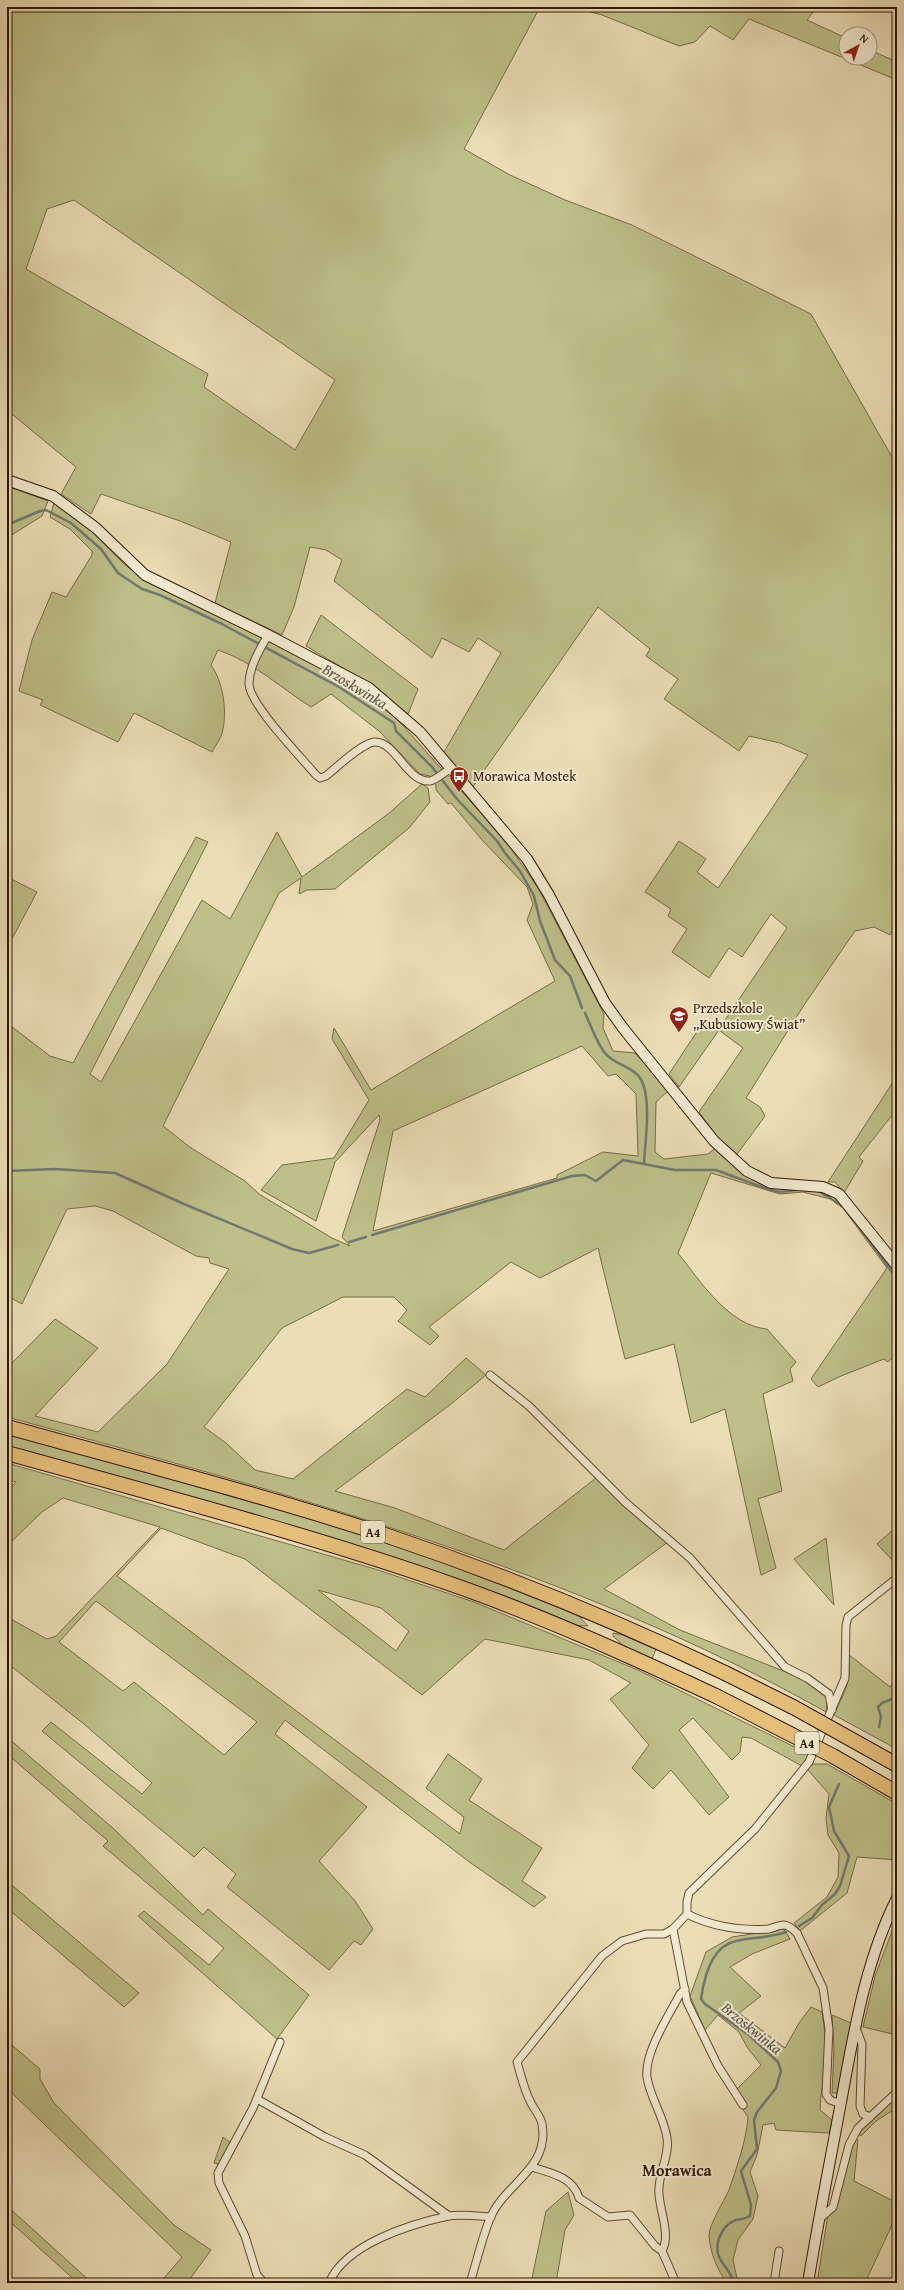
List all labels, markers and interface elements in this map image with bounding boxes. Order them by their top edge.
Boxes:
north arrow [838,26,878,66]
text: N [856,30,873,47]
water label: Brzoskwinka [318,658,392,714]
bus stop icon: Morawica Mostek [448,765,470,793]
place label: Morawica Mostek [473,766,577,786]
place label: Przedszkole „Kubusiowy Świat” [693,998,805,1034]
school or university icon: Przedszkole „Kubusiowy Świat” [668,1005,690,1033]
road number: A4 [361,1521,385,1543]
road number: A4 [795,1732,819,1754]
water label: Brzoskwinka [716,1996,787,2059]
district label: Morawica [642,2158,713,2182]

